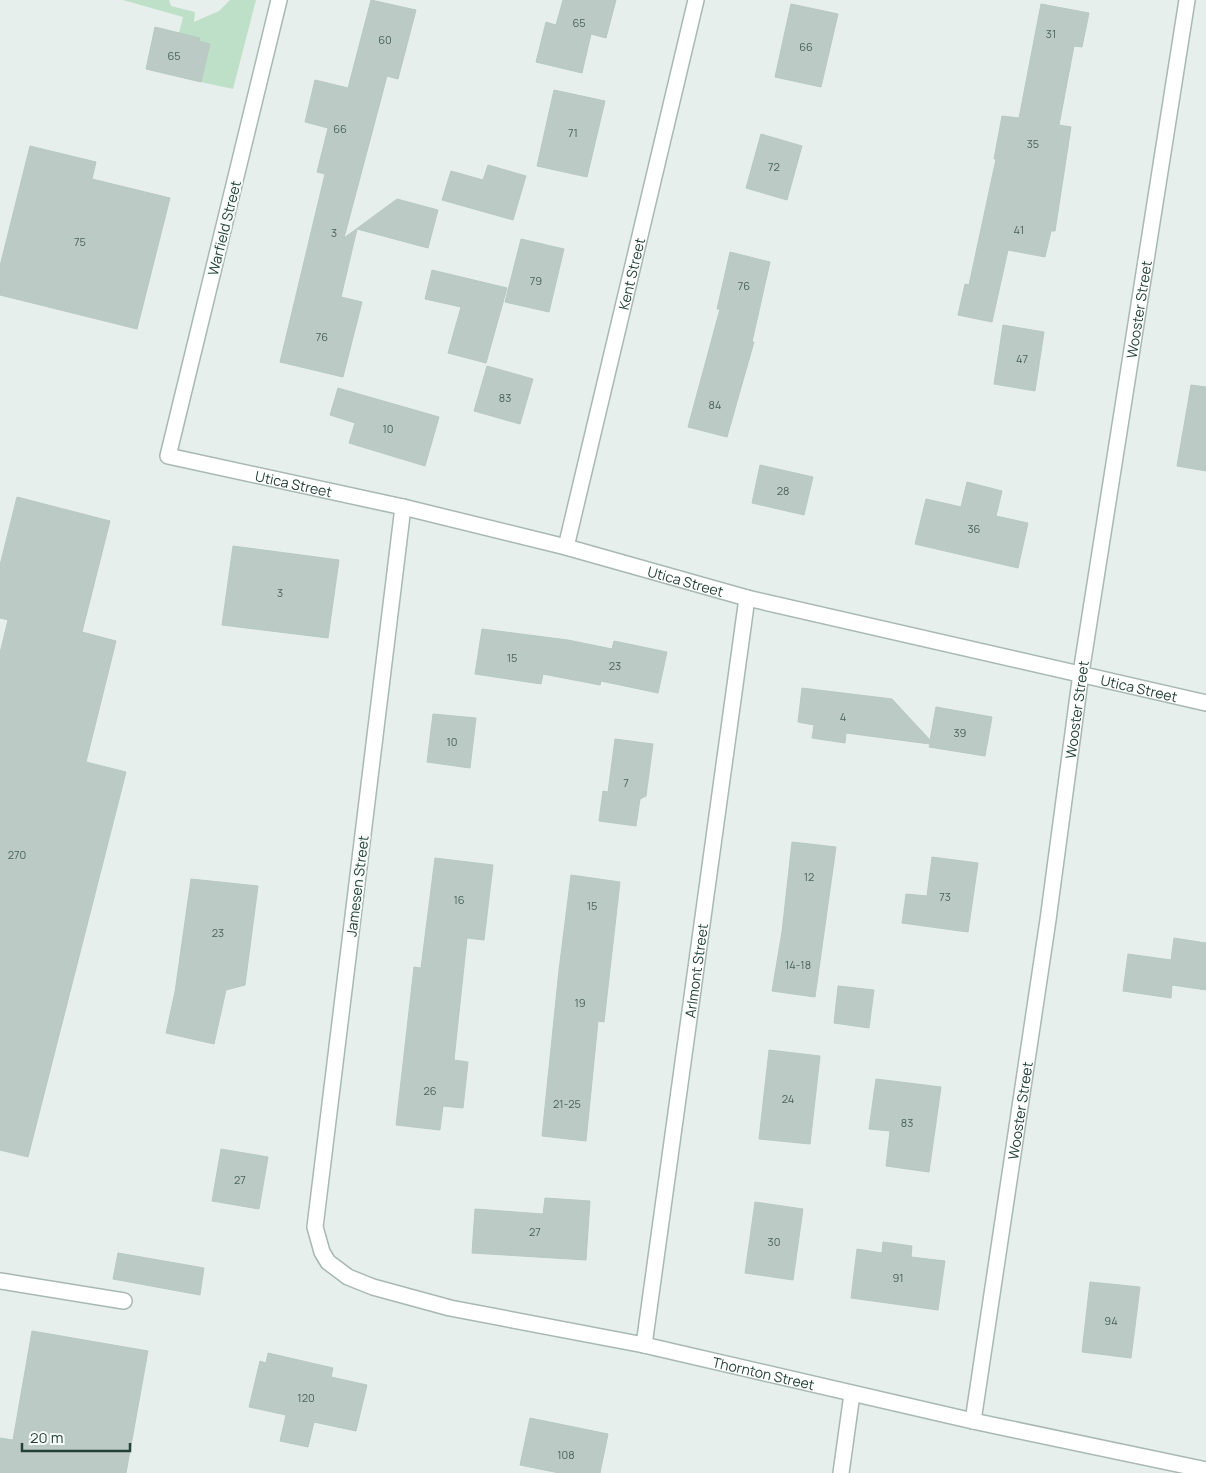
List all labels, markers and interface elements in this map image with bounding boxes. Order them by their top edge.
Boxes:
house number: 65 [572,15,586,30]
house number: 31 [1046,26,1056,41]
house number: 60 [378,32,392,47]
house number: 66 [799,39,813,54]
house number: 65 [167,48,181,63]
house number: 66 [333,121,347,136]
house number: 71 [568,125,578,140]
house number: 35 [1027,136,1039,151]
house number: 72 [768,159,780,174]
street label: Warfield Street [203,178,245,278]
house number: 41 [1014,222,1024,237]
house number: 3 [331,225,337,240]
house number: 75 [74,234,86,249]
street label: Kent Street [613,235,649,312]
street label: Wooster Street [1121,259,1155,359]
house number: 79 [530,273,542,288]
house number: 76 [738,278,750,293]
house number: 76 [316,329,328,344]
house number: 47 [1016,351,1028,366]
house number: 83 [499,390,511,405]
house number: 84 [709,397,721,412]
house number: 10 [382,421,394,436]
street label: Utica Street [254,466,334,501]
house number: 28 [777,483,789,498]
house number: 36 [968,521,981,536]
street label: Utica Street [646,561,726,601]
house number: 3 [277,585,283,600]
house number: 15 [507,650,517,665]
house number: 23 [609,658,621,673]
street label: Wooster Street [1060,659,1092,760]
street label: Utica Street [1099,670,1180,706]
house number: 4 [840,709,846,724]
house number: 39 [954,725,967,740]
house number: 10 [446,734,458,749]
house number: 7 [623,775,629,790]
street label: Jamesen Street [341,834,373,938]
house number: 270 [8,847,26,862]
house number: 12 [804,869,814,884]
house number: 73 [939,889,951,904]
house number: 16 [453,892,465,907]
house number: 15 [587,898,597,913]
street label: Arlmont Street [680,922,712,1019]
house number: 23 [212,925,224,940]
house number: 14-18 [785,957,811,972]
house number: 19 [574,995,586,1010]
street label: Wooster Street [1003,1060,1036,1161]
house number: 26 [423,1083,437,1098]
house number: 24 [782,1091,794,1106]
house number: 21-25 [553,1096,581,1111]
house number: 83 [901,1115,913,1130]
house number: 27 [234,1172,246,1187]
house number: 27 [529,1224,541,1239]
house number: 30 [768,1234,780,1249]
house number: 91 [892,1270,904,1285]
house number: 94 [1104,1313,1118,1328]
street label: Thornton Street [711,1352,817,1394]
house number: 120 [297,1390,315,1405]
scale bar [22,1420,130,1452]
text: 20 m [30,1427,63,1448]
house number: 108 [557,1447,575,1462]

